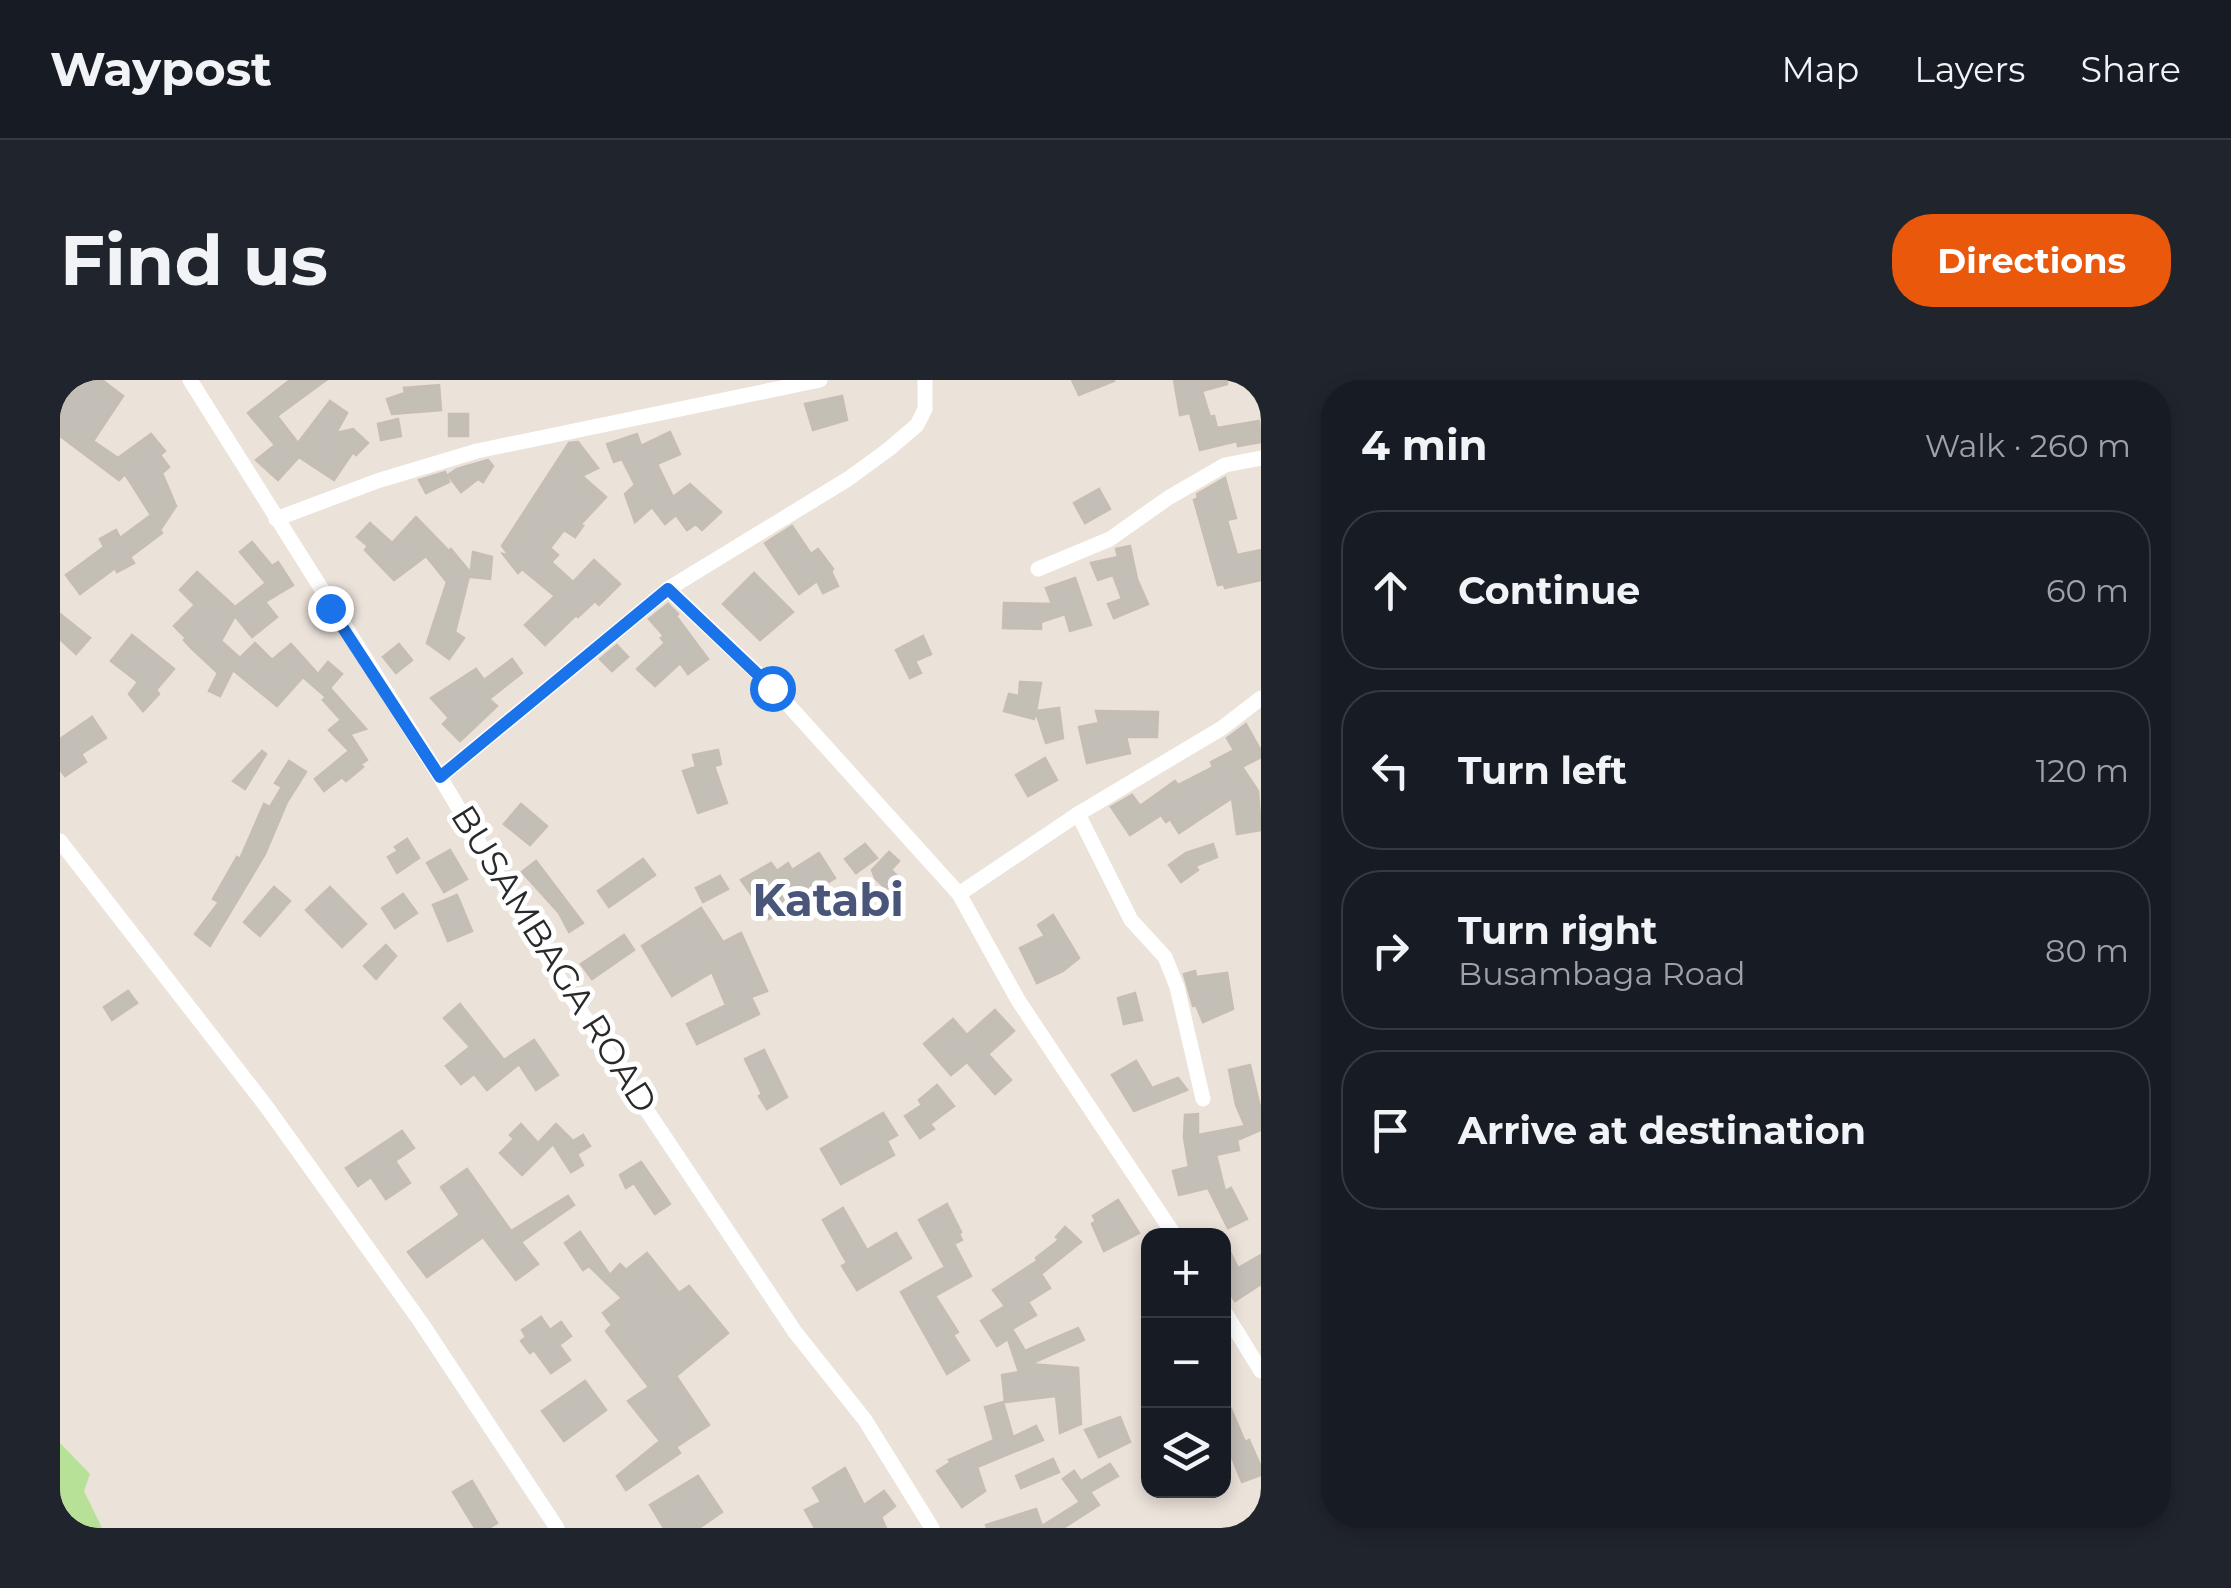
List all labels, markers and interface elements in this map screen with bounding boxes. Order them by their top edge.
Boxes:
text: Waypost [50,40,272,98]
text: Map [1781,48,1859,91]
text: Layers [1914,48,2025,91]
text: Share [2080,48,2181,91]
button: Directions [1892,214,2171,307]
text: Find us [60,217,328,303]
text: 4 min [1361,419,1488,471]
text: Walk · 260 m [1925,426,2131,465]
icon: ahead [1363,563,1418,618]
text: Continue [1458,567,1640,614]
text: 60 m [2046,571,2129,610]
route end [308,586,354,632]
route start [750,666,796,712]
icon: left [1363,743,1418,798]
text: Turn left [1458,747,1627,794]
text: 120 m [2036,751,2129,790]
street label: BUSAMBAGA ROAD [442,797,667,1121]
district label: Katabi [752,872,904,927]
text: Turn right [1458,907,1657,954]
icon: right [1363,923,1418,978]
text: 80 m [2045,931,2129,970]
text: Busambaga Road [1458,954,1745,993]
icon: arrive [1363,1103,1418,1158]
text: Arrive at destination [1458,1107,1866,1154]
map controls [1141,1228,1231,1498]
button: + [1141,1228,1231,1318]
button: − [1141,1318,1231,1408]
button: layers [1141,1408,1231,1498]

